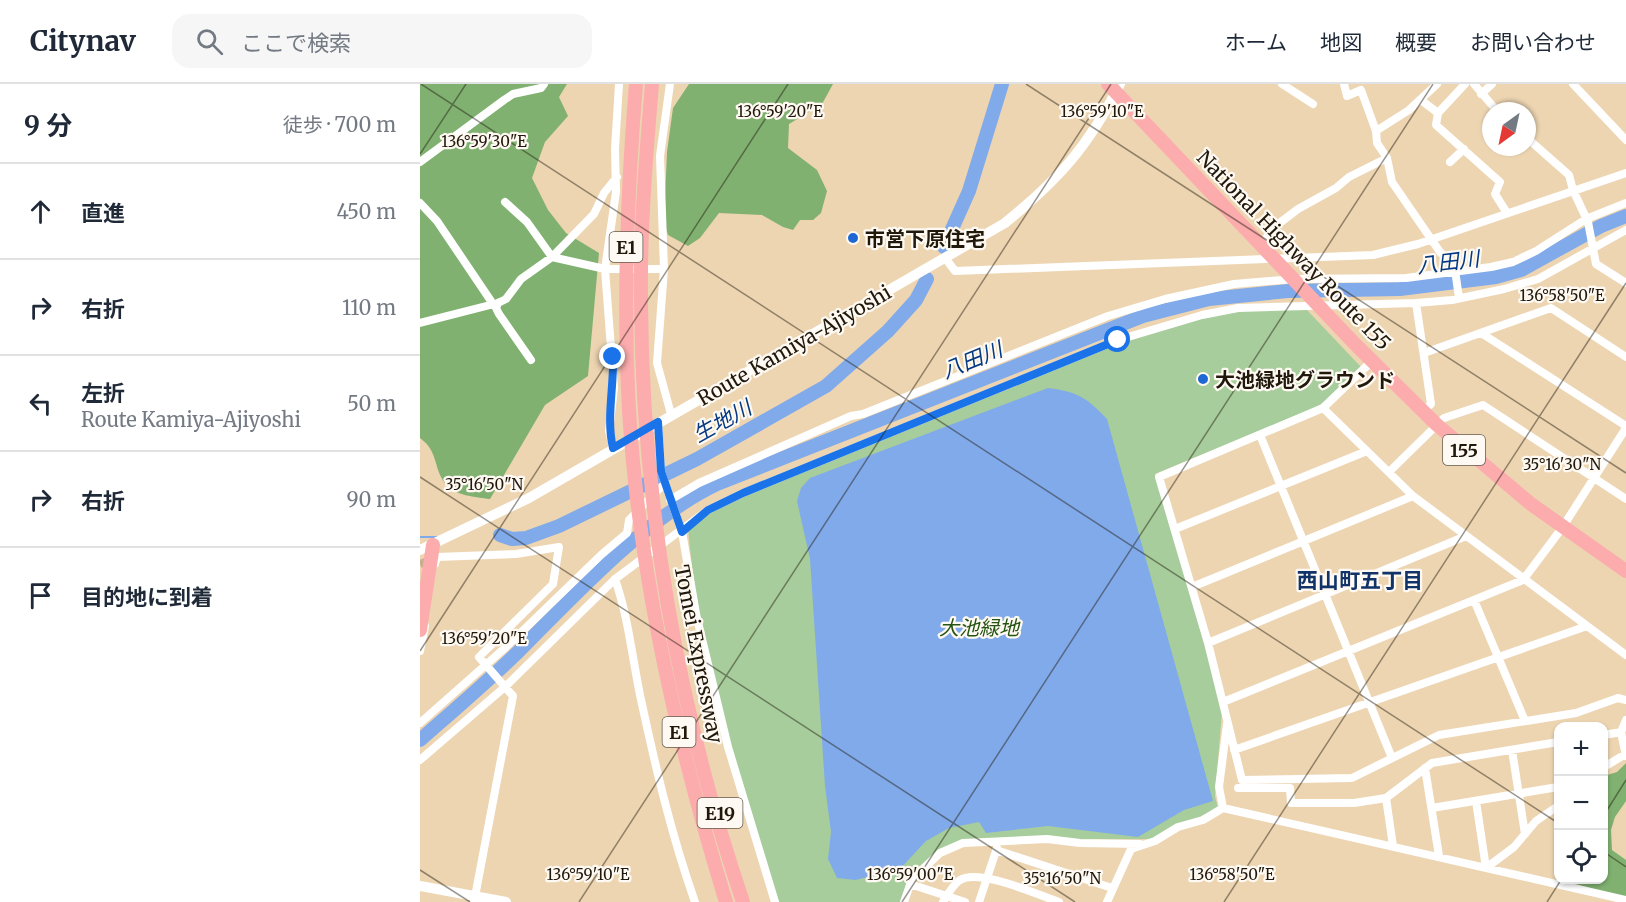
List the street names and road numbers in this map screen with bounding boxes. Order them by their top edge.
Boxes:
street label: National Highway Route 155 [1192,145,1396,355]
road number: E1 [610,232,642,262]
street label: Route Kamiya-Ajiyoshi [693,279,895,411]
road number: 155 [1443,435,1485,465]
street label: Tomei Expressway [669,563,729,746]
road number: E1 [662,717,696,747]
road number: E19 [698,798,742,828]

